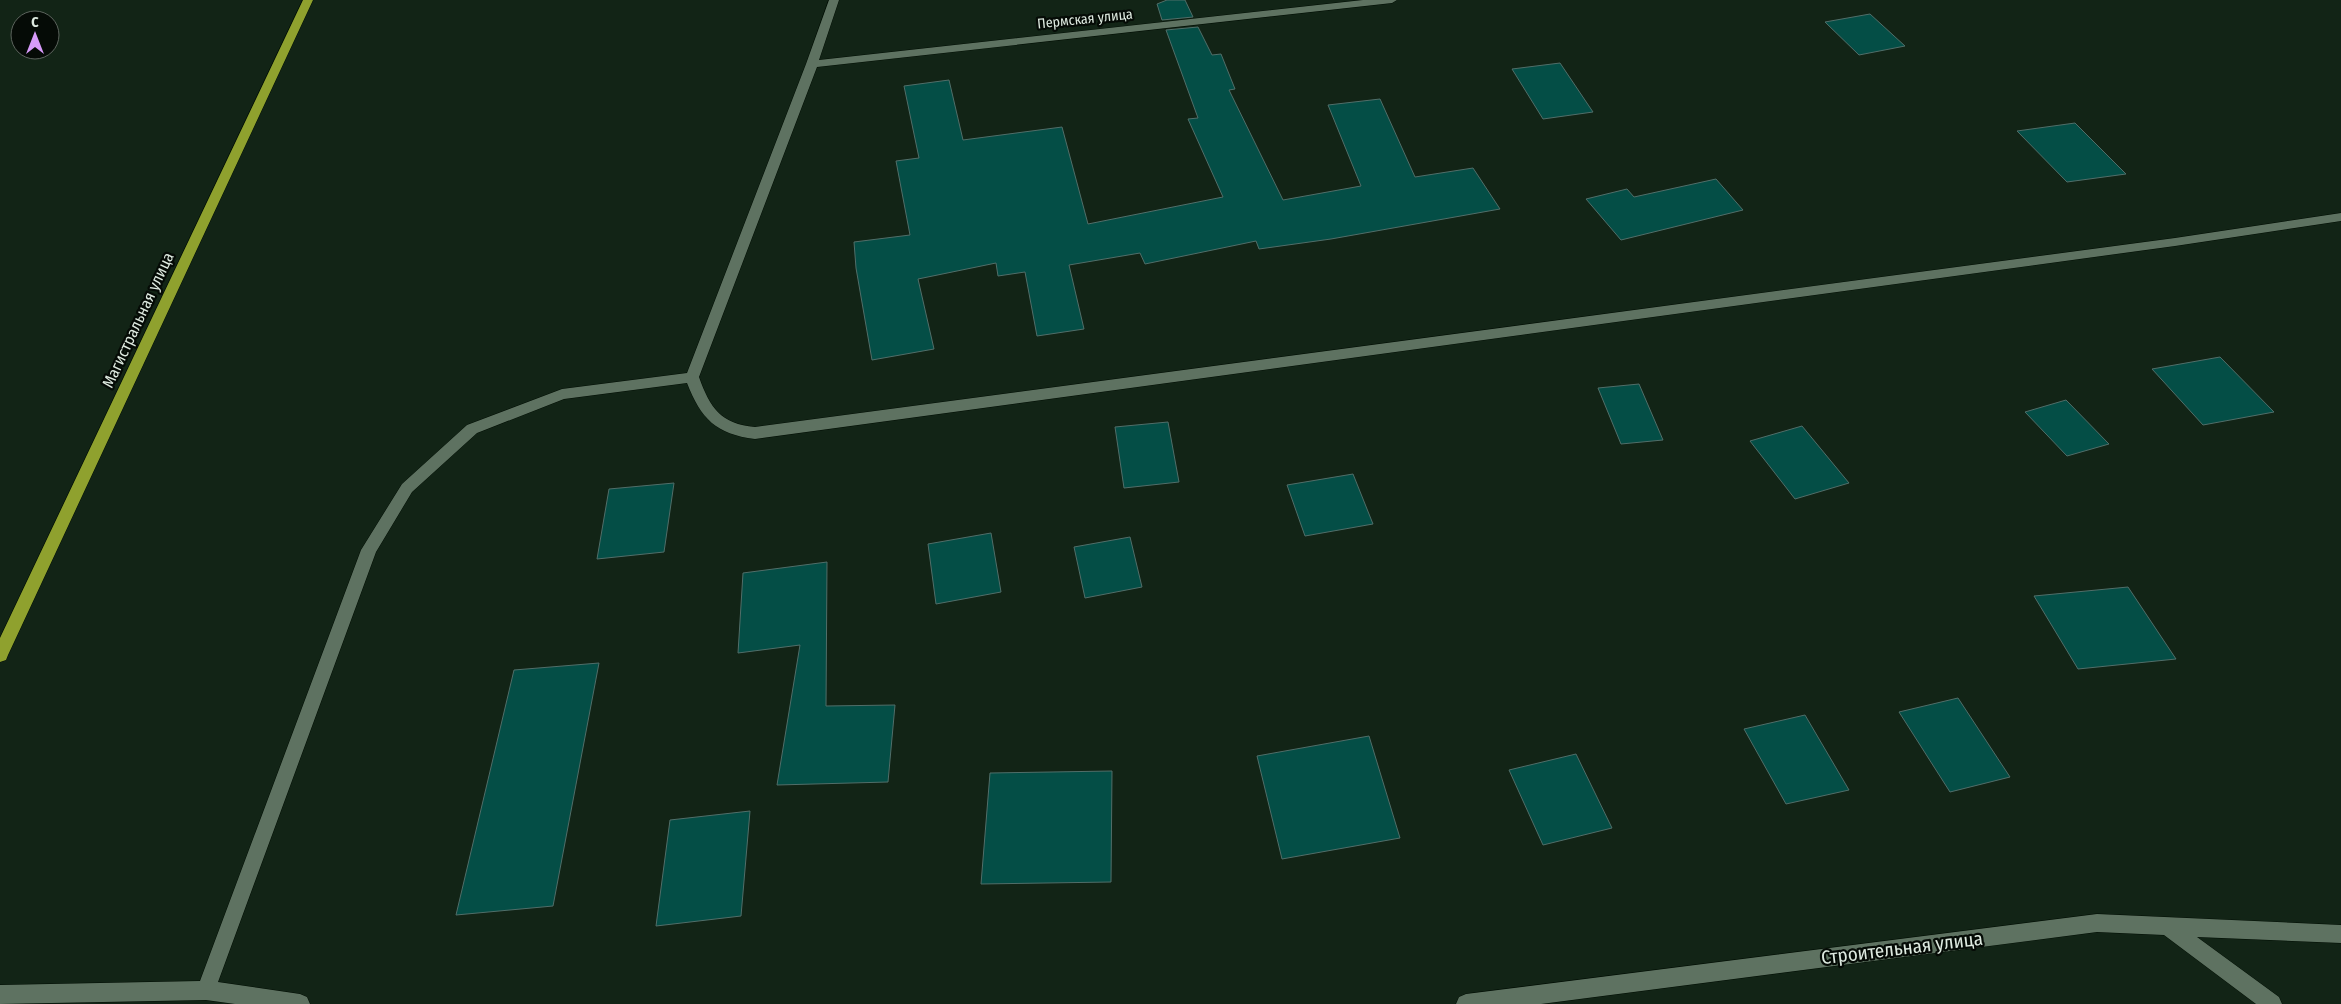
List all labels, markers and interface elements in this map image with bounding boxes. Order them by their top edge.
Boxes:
street label: Пермская улица [1036,6,1134,32]
north arrow [10,10,60,60]
text: С [31,14,39,31]
street label: Магистральная улица [98,249,178,391]
street label: Строительная улица [1820,927,1984,969]

